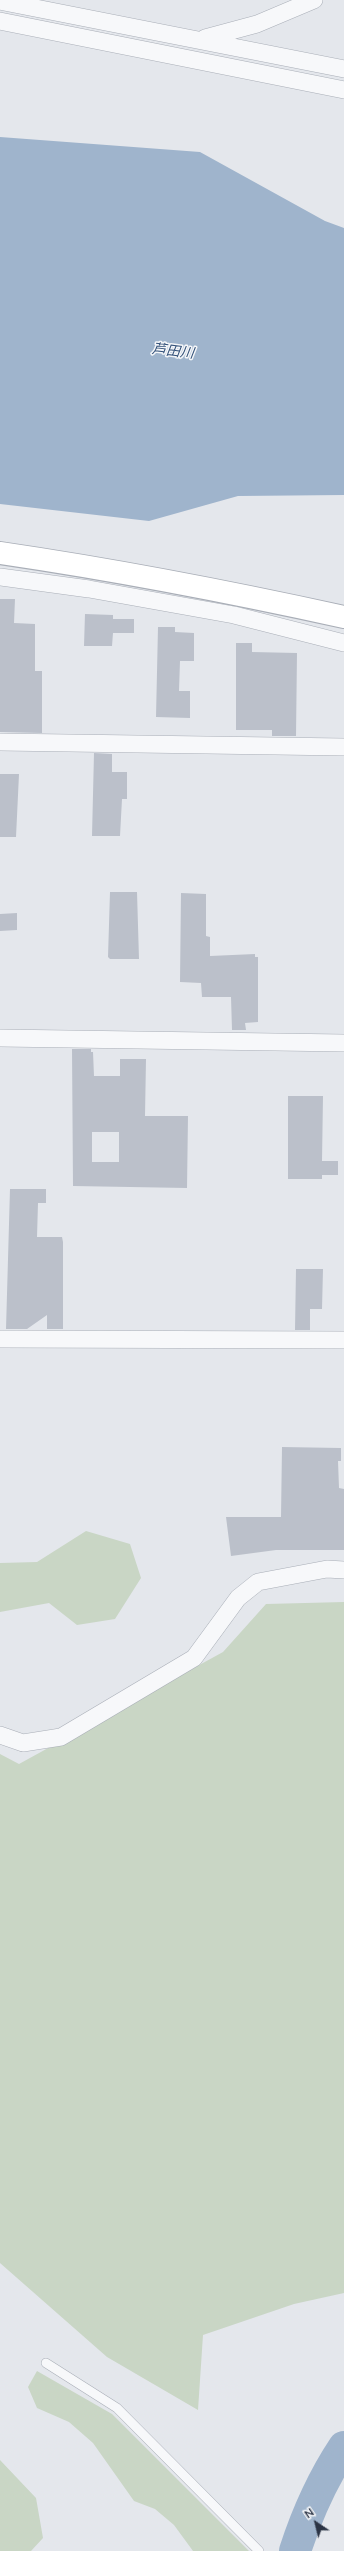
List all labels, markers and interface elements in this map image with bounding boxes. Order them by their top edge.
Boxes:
water label: 芦田川 [151,340,195,362]
north arrow [296,2503,336,2543]
text: N [302,2505,316,2521]

